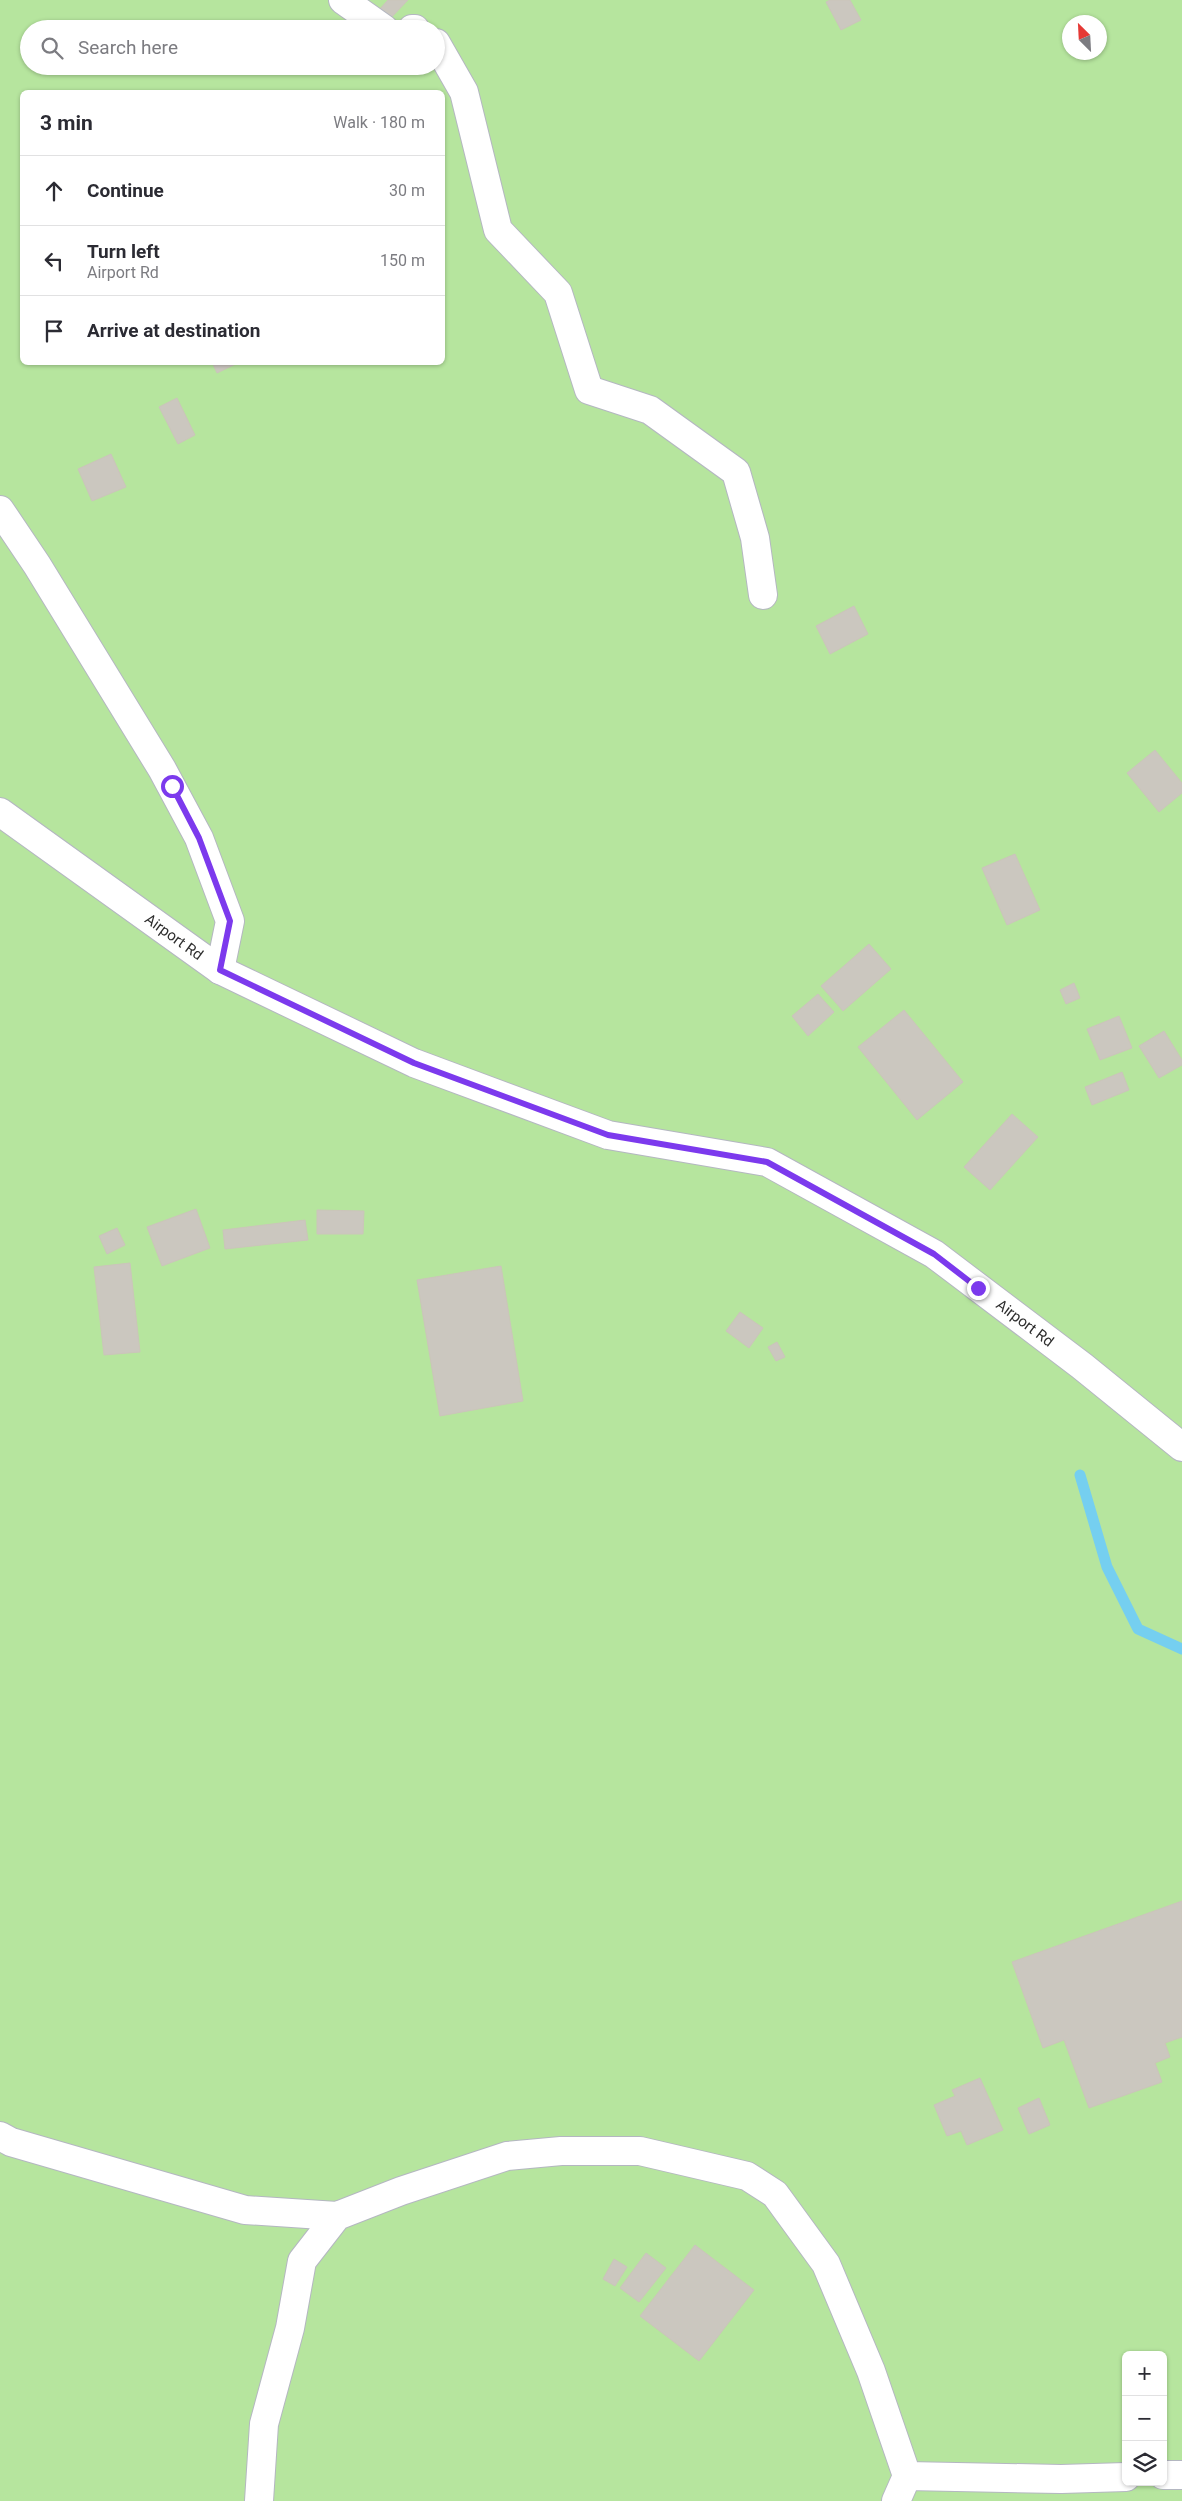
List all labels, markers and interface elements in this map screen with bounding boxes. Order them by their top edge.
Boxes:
north arrow [1062,15,1107,60]
search box [20,20,445,75]
icon: search [38,34,66,62]
text: Search here [78,36,178,59]
text: 3 min [40,111,93,135]
text: Walk · 180 m [333,113,425,132]
icon: ahead [40,177,68,205]
text: Continue [87,179,164,202]
text: 30 m [389,181,425,200]
text: Turn left [87,240,160,263]
icon: left [40,247,68,275]
text: 150 m [380,251,425,270]
text: Airport Rd [87,263,159,282]
icon: arrive [40,317,68,345]
text: Arrive at destination [87,319,260,342]
route start [161,775,184,798]
street label: Airport Rd [141,910,207,964]
route end [967,1277,990,1300]
street label: Airport Rd [993,1296,1057,1350]
map controls [1122,2351,1167,2486]
button: + [1122,2351,1167,2396]
button: − [1122,2396,1167,2441]
button: layers [1122,2441,1167,2486]

